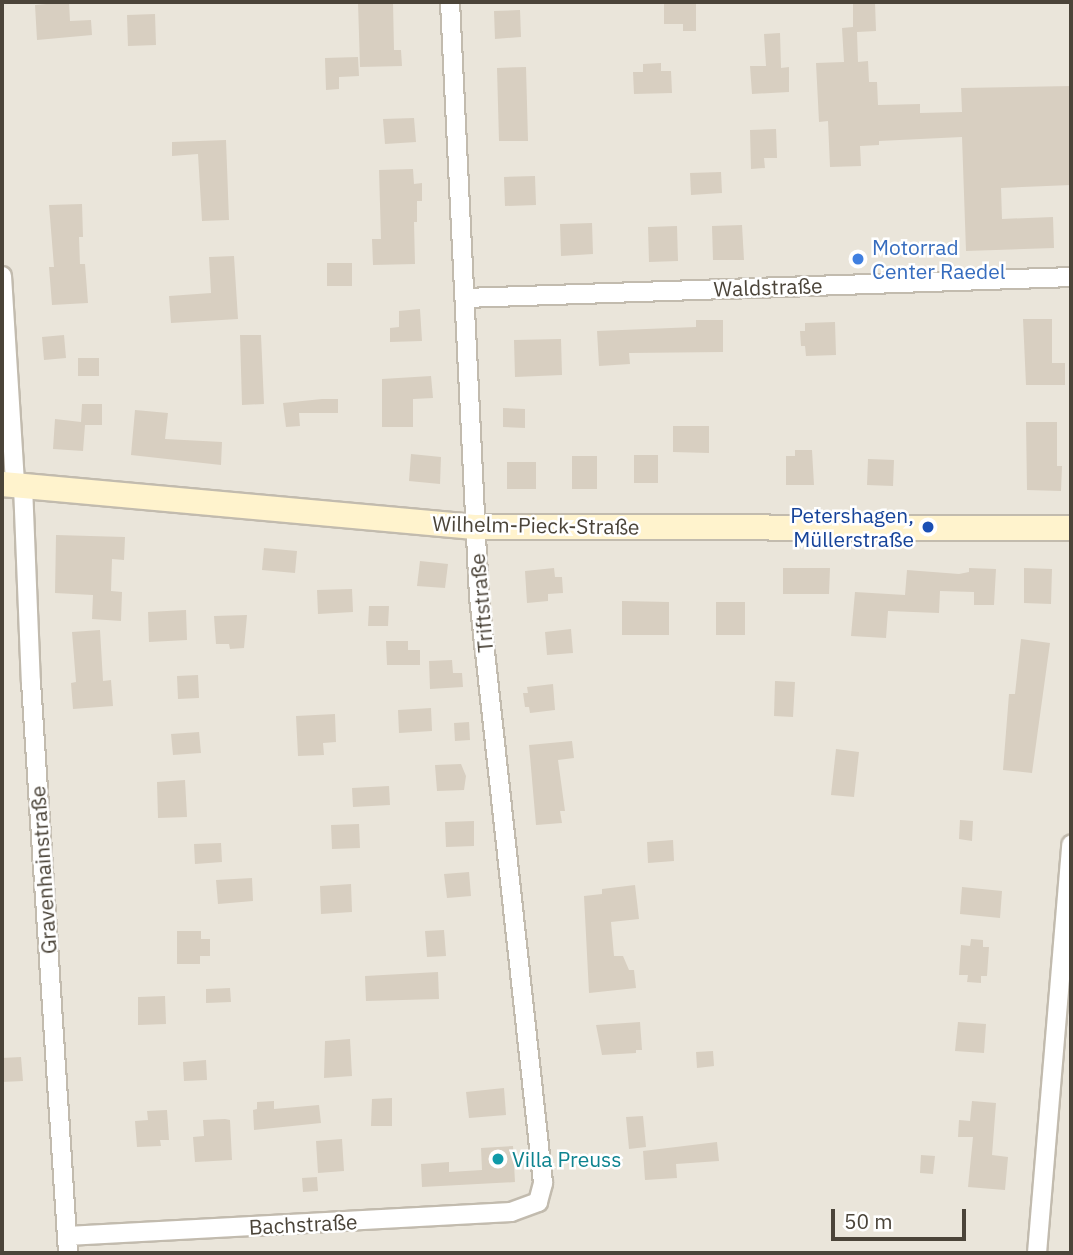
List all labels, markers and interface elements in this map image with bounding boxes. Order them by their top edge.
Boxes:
place label: Motorrad Center Raedel [872,234,1005,284]
marker: Motorrad Center Raedel [850,251,866,267]
street label: Waldstraße [713,273,823,301]
place label: Petershagen, Müllerstraße [790,502,914,552]
street label: Wilhelm-Pieck-Straße [432,511,640,539]
marker: Petershagen, Müllerstraße [920,519,936,535]
street label: Triftstraße [464,552,498,654]
street label: Gravenhainstraße [25,785,61,955]
place label: Villa Preuss [512,1146,621,1172]
marker: Villa Preuss [490,1151,506,1167]
scale bar [835,1196,970,1240]
text: 50 m [844,1207,893,1235]
street label: Bachstraße [248,1209,358,1239]

